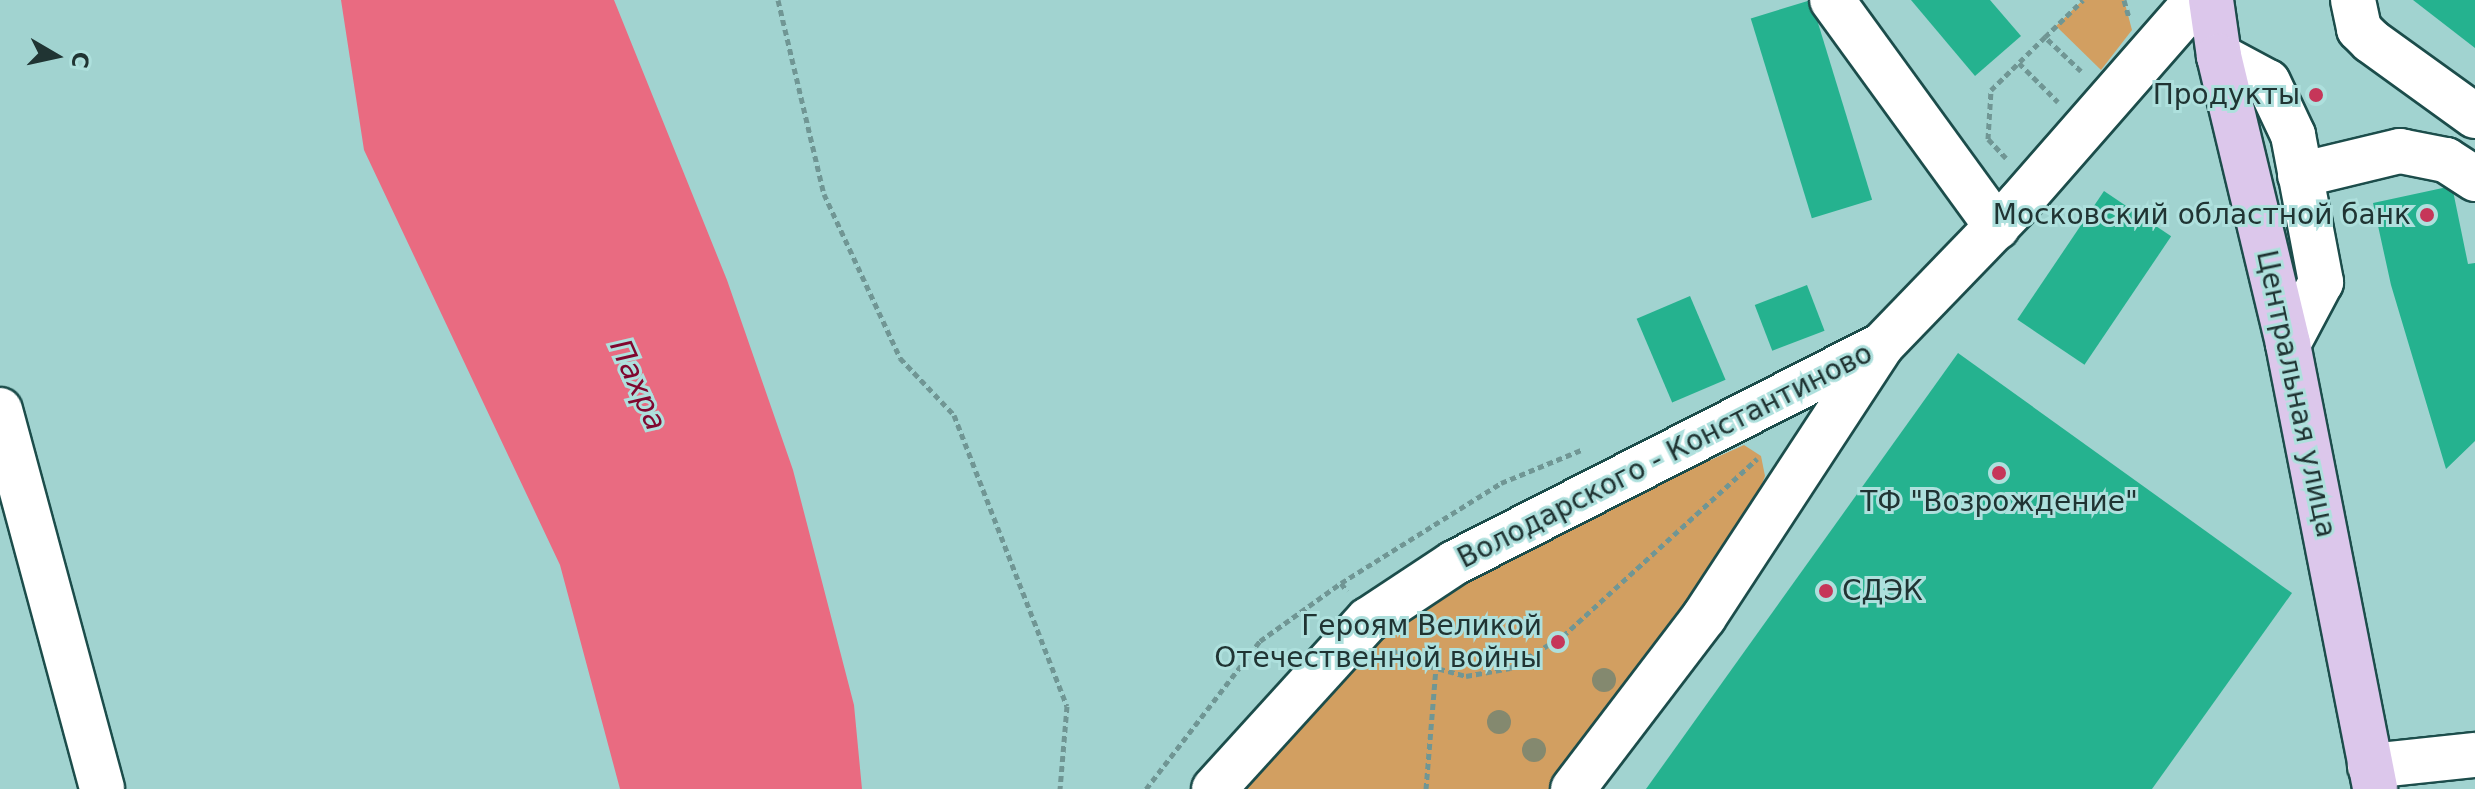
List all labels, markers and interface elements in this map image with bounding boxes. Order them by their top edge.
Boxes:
north arrow [16,16,96,96]
text: С [67,50,94,70]
place label: Продукты [2153,78,2300,112]
marker: Продукты [2307,86,2325,104]
place label: Московский областной банк [1993,198,2411,232]
marker: Московский областной банк [2418,206,2436,224]
street label: Центральная улица [2249,247,2343,541]
water label: Пахра [602,334,674,436]
street label: Володарского - Константиново [1452,336,1878,576]
marker: ТФ "Возрождение" [1990,464,2008,482]
place label: ТФ "Возрождение" [1860,485,2138,519]
place label: СДЭК [1842,574,1923,608]
marker: СДЭК [1817,582,1835,600]
place label: Героям Великой Отечественной войны [1214,609,1542,675]
marker: Героям Великой Отечественной войны [1549,633,1567,651]

